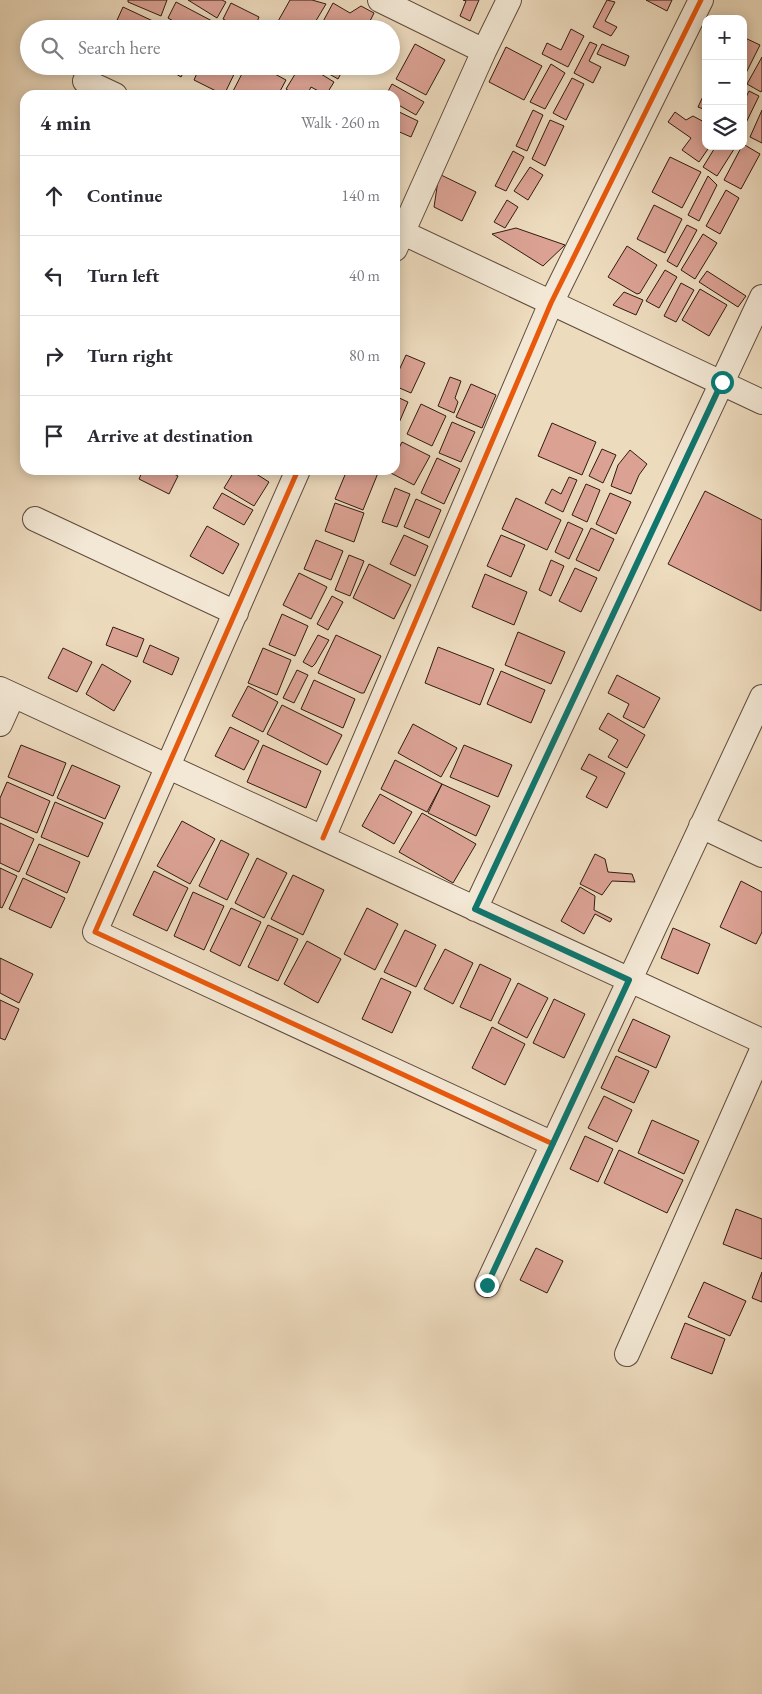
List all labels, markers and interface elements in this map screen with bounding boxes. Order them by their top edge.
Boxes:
map controls [702,15,747,150]
button: + [702,15,747,60]
search box [20,20,400,75]
icon: search [38,34,66,62]
text: Search here [78,35,160,60]
button: − [702,60,747,105]
button: layers [702,105,747,150]
text: 4 min [40,109,91,136]
text: Walk · 260 m [301,112,380,133]
icon: ahead [40,182,68,210]
text: Continue [87,183,162,208]
text: 140 m [341,185,380,206]
icon: left [40,262,68,290]
text: Turn left [87,263,159,288]
text: 40 m [349,265,380,286]
icon: right [40,342,68,370]
text: Turn right [87,343,173,368]
text: 80 m [349,345,380,366]
route start [711,371,734,394]
icon: arrive [40,422,68,450]
text: Arrive at destination [87,423,253,448]
route end [476,1274,499,1297]

